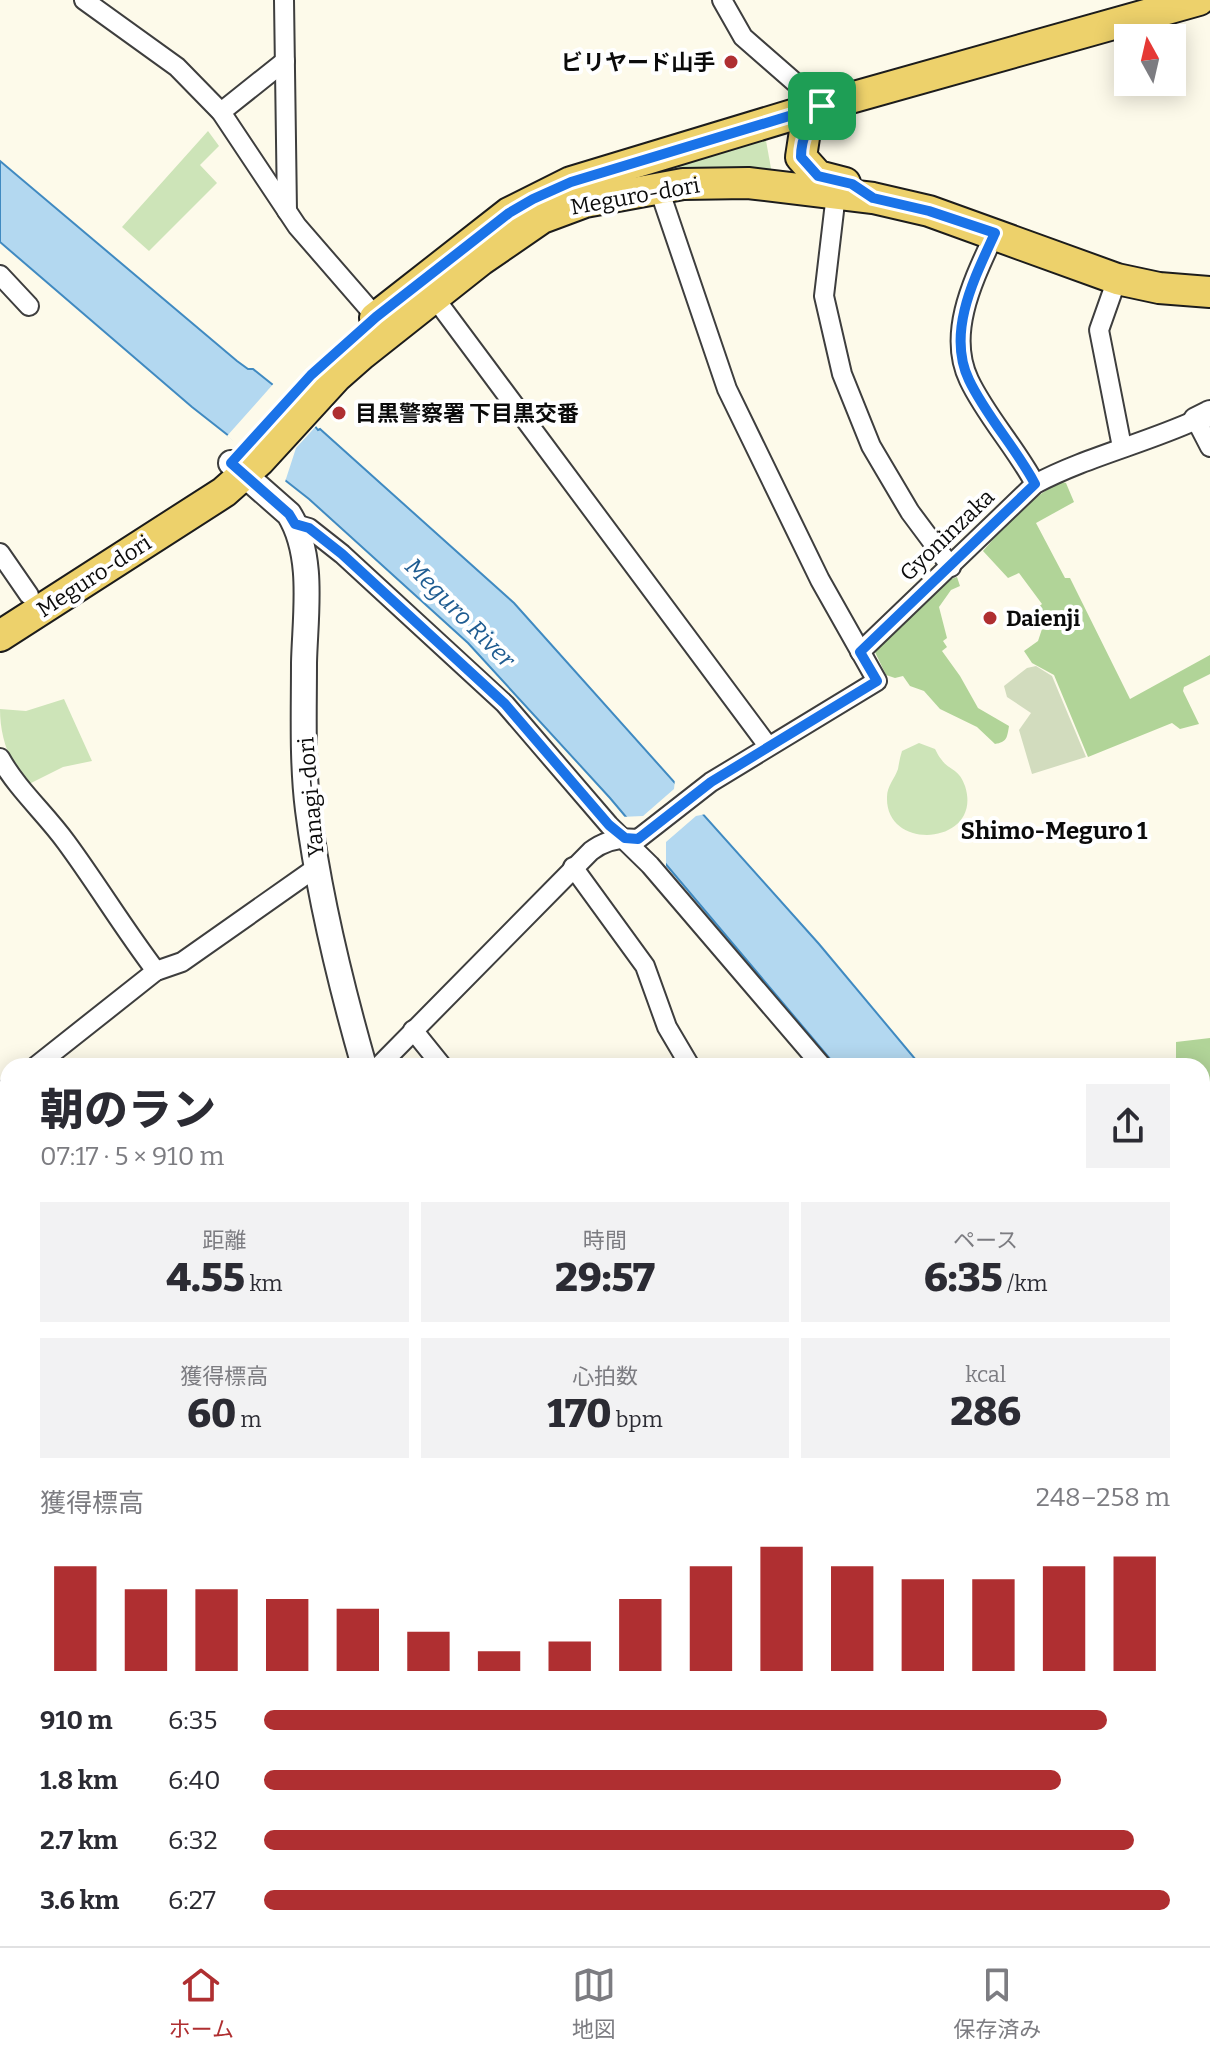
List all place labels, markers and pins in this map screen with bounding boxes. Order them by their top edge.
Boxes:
place label: ビリヤード山手 [561,49,715,76]
marker: ビリヤード山手 [722,53,740,71]
pin [788,72,856,140]
place label: 目黒警察署 下目黒交番 [355,400,579,427]
marker: 目黒警察署 下目黒交番 [330,404,348,422]
place label: Daienji [1006,605,1080,632]
marker: Daienji [981,609,999,627]

